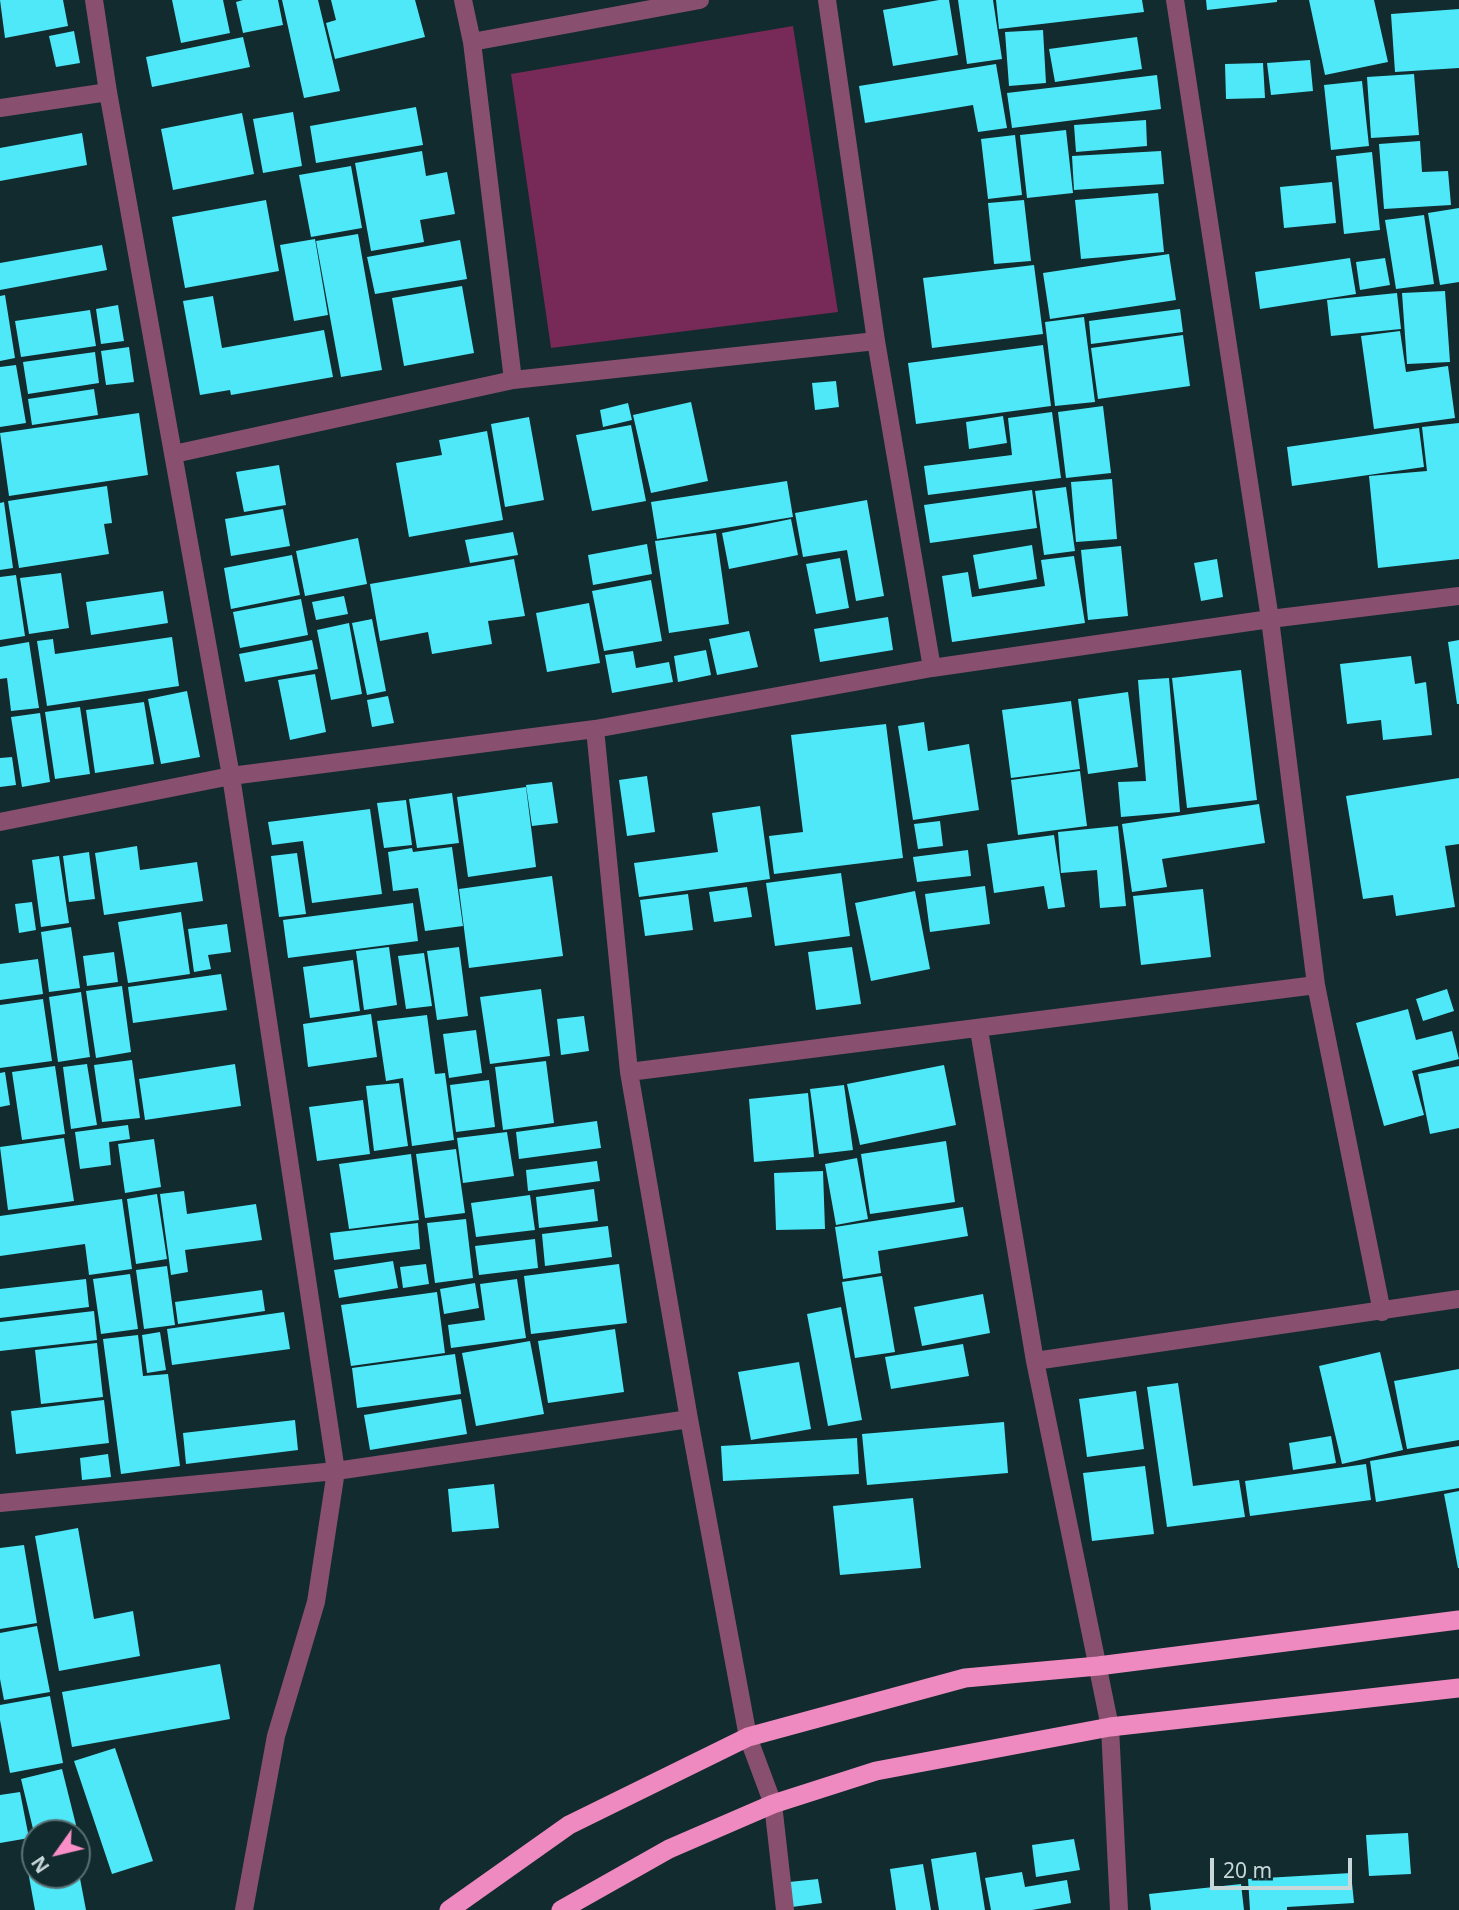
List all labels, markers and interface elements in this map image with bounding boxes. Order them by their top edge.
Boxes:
north arrow [21,1819,91,1889]
scale bar [1214,1843,1356,1887]
text: N [25,1851,55,1878]
text: 20 m [1223,1856,1272,1884]

